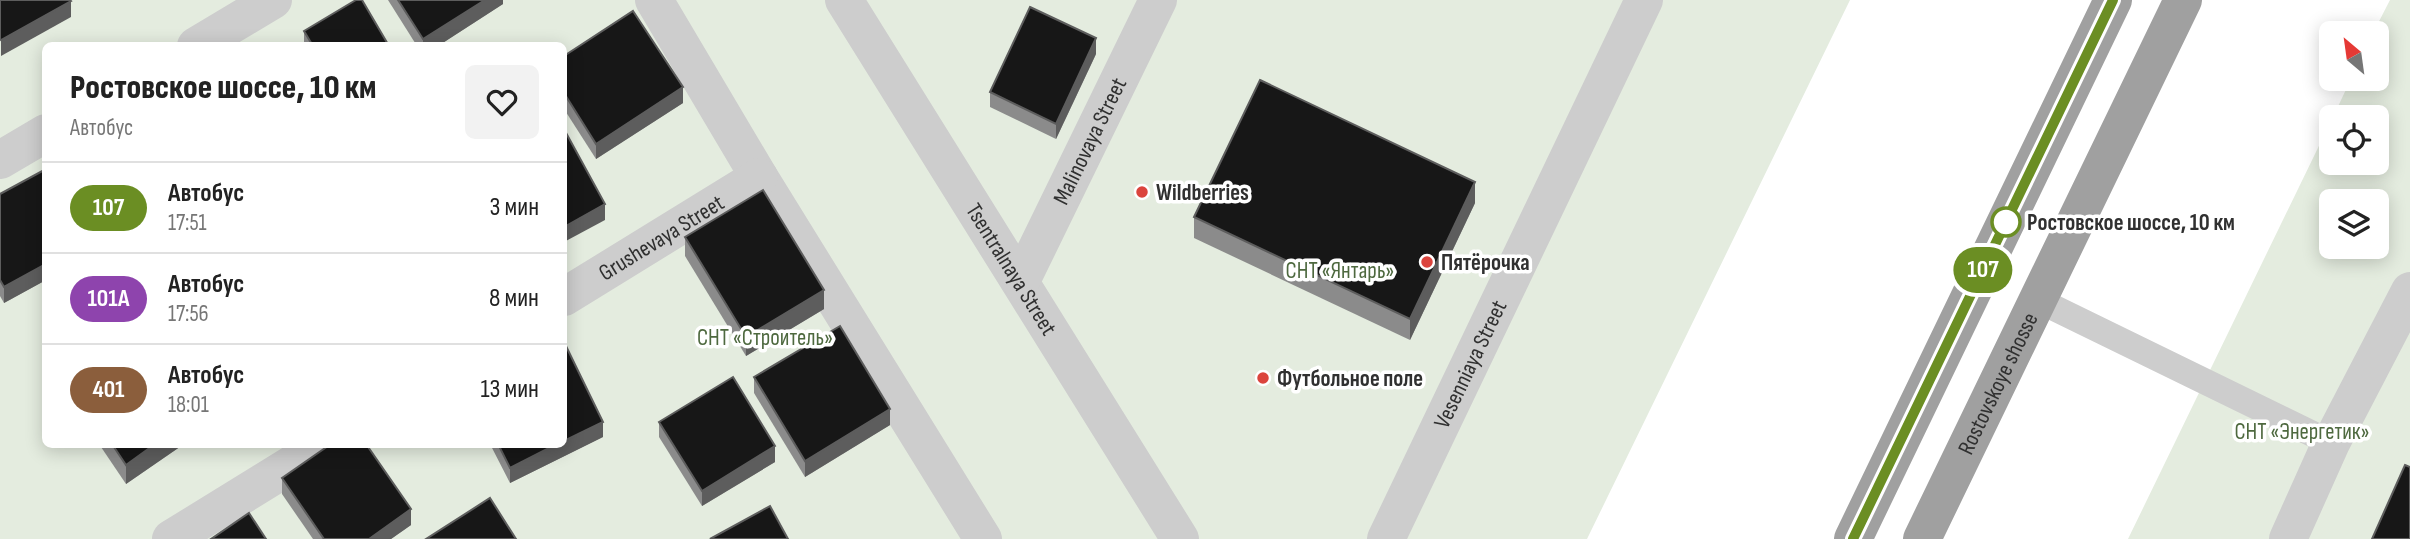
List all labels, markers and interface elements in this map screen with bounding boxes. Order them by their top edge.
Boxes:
north arrow [2319,21,2389,91]
map controls [2319,21,2389,259]
button: heart [465,65,539,139]
text: Ростовское шоссе, 10 км [70,68,377,108]
street label: Malinovaya Street [1048,73,1133,209]
button: locate [2319,105,2389,175]
text: Автобус [70,114,133,142]
text: Автобус [168,178,244,209]
place label: Wildberries [1156,179,1249,207]
marker: Wildberries [1134,184,1150,200]
street label: Grushevaya Street [594,189,729,287]
button: layers [2319,189,2389,259]
text: 3 мин [490,192,539,223]
text: 107 [93,193,124,222]
street label: Tsentralnaya Street [959,198,1062,341]
marker: Ростовское шоссе, 10 км [1991,207,2021,237]
text: 17:51 [168,209,207,237]
place label: Ростовское шоссе, 10 км [2027,209,2235,237]
line badge: 107 [1943,247,2023,293]
place label: Пятёрочка [1441,249,1530,277]
marker: Пятёрочка [1419,254,1435,270]
text: 107 [1967,255,1999,284]
park label: СНТ «Янтарь» [1286,257,1394,285]
text: Автобус [168,269,244,300]
text: 8 мин [489,283,539,314]
text: 101А [87,284,130,313]
street label: Vesenniaya Street [1428,296,1513,433]
text: 17:56 [168,300,209,328]
street label: Rostovskoye shosse [1952,308,2044,459]
park label: СНТ «Строитель» [697,324,833,352]
text: Автобус [168,360,244,391]
place label: Футбольное поле [1277,365,1423,393]
marker: Футбольное поле [1255,370,1271,386]
text: 13 мин [480,374,539,405]
text: 401 [93,375,125,404]
text: 18:01 [168,391,209,419]
park label: СНТ «Энергетик» [2234,418,2370,446]

